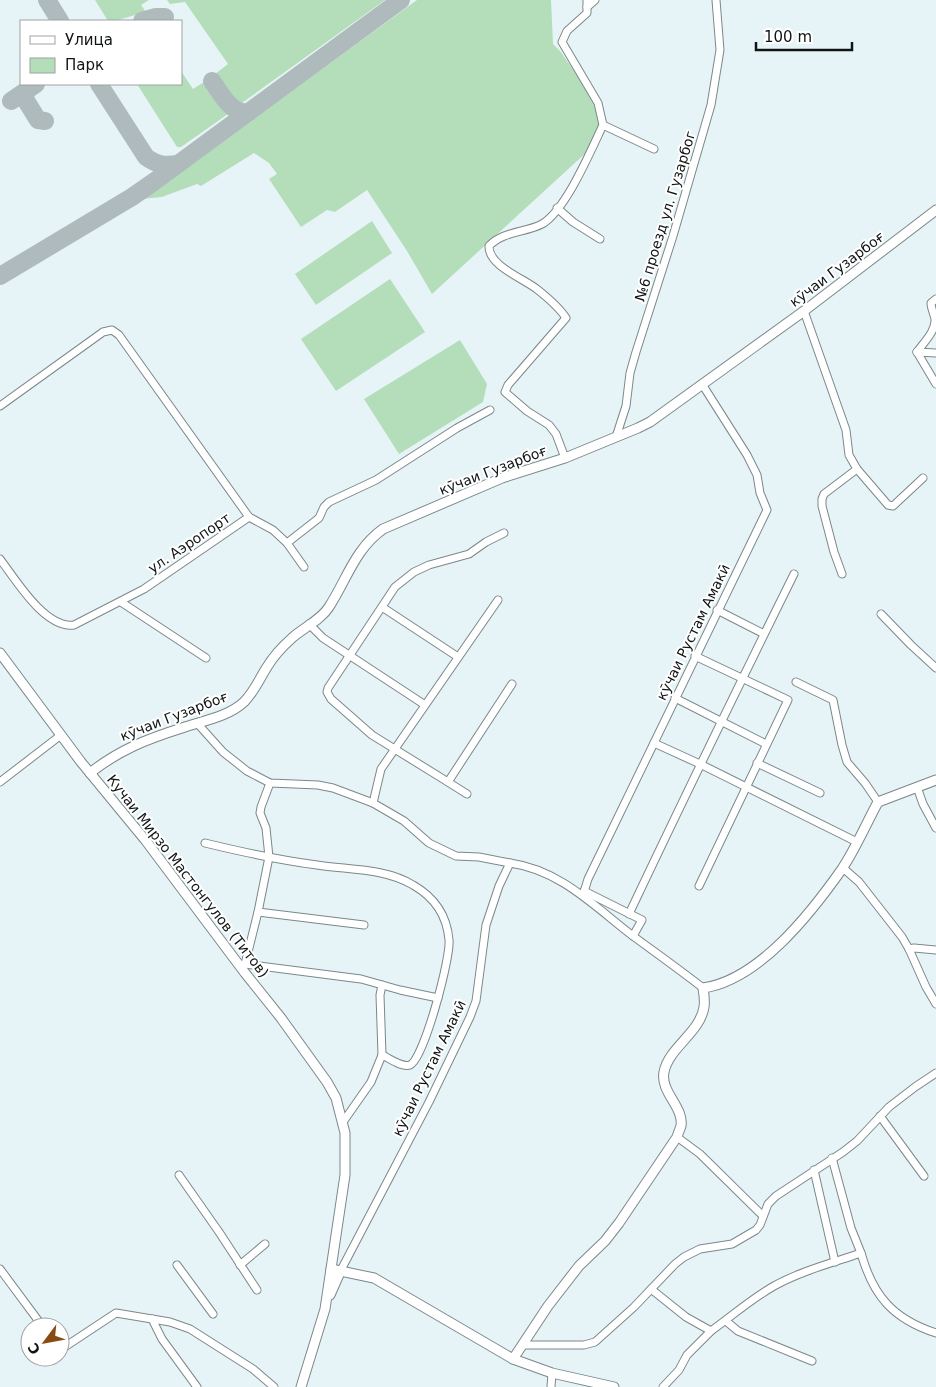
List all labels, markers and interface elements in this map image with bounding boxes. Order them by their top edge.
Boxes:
legend [20,20,182,85]
scale bar [756,20,852,52]
text: 100 m [764,28,812,46]
text: Улица [65,31,113,49]
text: Парк [65,56,104,74]
street label: №6 проезд ул. Гузарбог [631,129,699,303]
street label: кӯчаи Гузарбоғ [787,228,887,310]
street label: кӯчаи Гузарбоғ [437,442,549,498]
street label: ул. Аэропорт [145,510,233,576]
street label: кӯчаи Рустам Амакӣ [653,561,733,703]
street label: кӯчаи Гузарбоғ [118,688,230,744]
street label: Кучаи Мирзо Мастонгулов (Титов) [104,771,272,981]
street label: кӯчаи Рустам Амакӣ [389,997,469,1139]
north arrow [20,1317,70,1367]
text: С [24,1340,43,1357]

